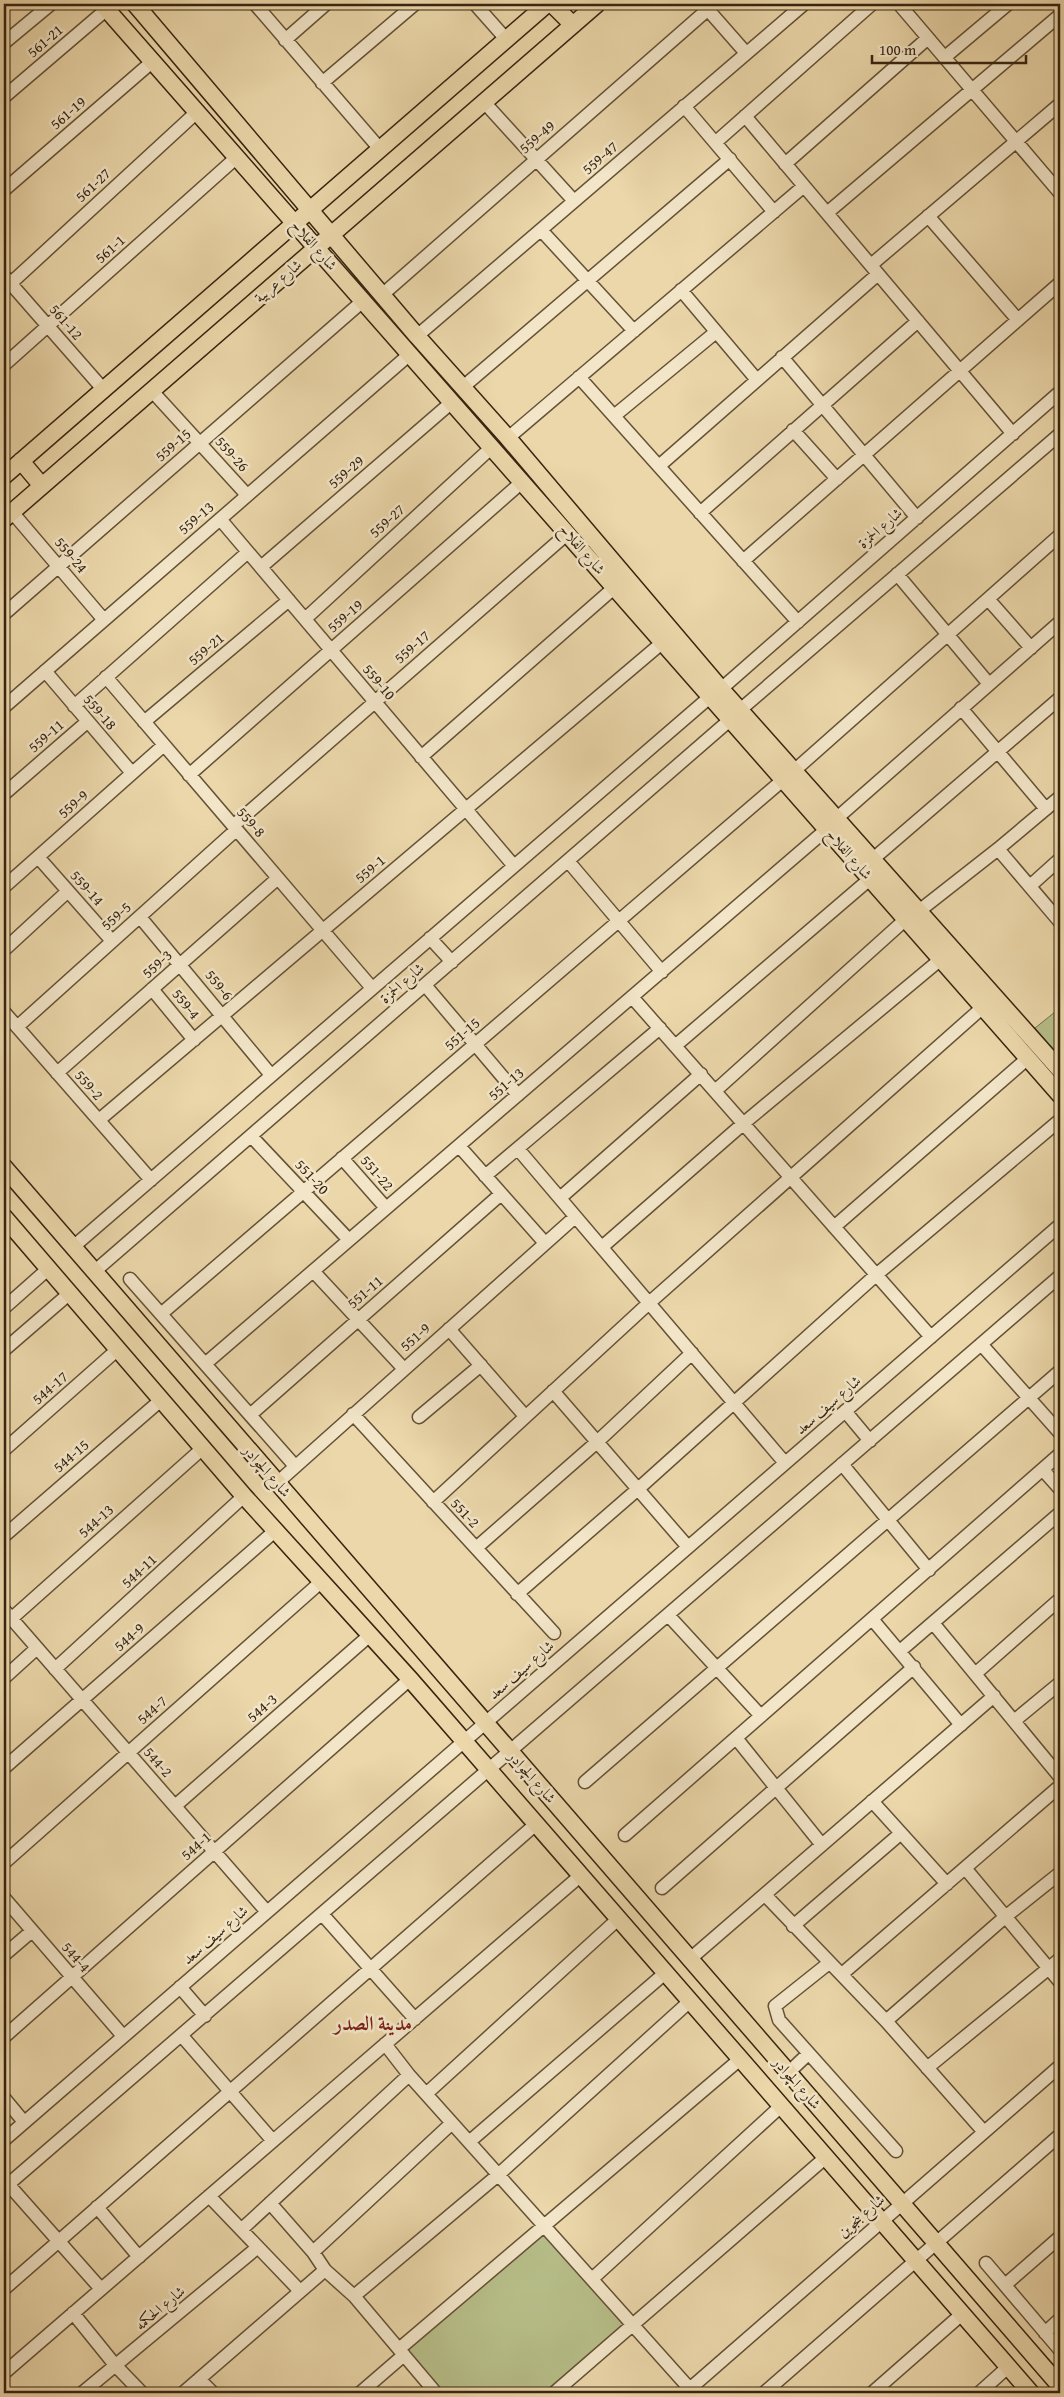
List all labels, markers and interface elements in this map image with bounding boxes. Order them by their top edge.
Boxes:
street label: 561-21 [22,19,67,62]
scale bar [872,32,1025,64]
text: 100 m [879,39,917,60]
street label: 561-19 [45,91,90,134]
street label: 559-49 [514,115,559,158]
street label: 559-47 [577,136,622,179]
street label: 561-27 [70,163,115,206]
street label: شارع الفلاح [284,215,342,277]
street label: 561-1 [90,229,129,268]
street label: شارع عربية [249,254,308,309]
street label: 561-12 [45,299,88,344]
street label: 559-15 [150,423,195,466]
street label: 559-26 [211,431,254,476]
street label: 559-29 [323,450,368,493]
street label: 559-13 [173,496,218,539]
street label: 559-27 [364,499,409,542]
street label: شارع الحمزة [853,502,909,555]
street label: شارع الفلاح [552,519,610,581]
street label: 559-24 [50,532,93,577]
street label: 559-19 [322,594,367,637]
street label: 559-17 [389,625,434,668]
street label: 559-21 [183,627,228,670]
street label: 559-10 [358,659,401,704]
street label: 559-18 [79,689,122,734]
street label: 559-11 [23,714,68,757]
street label: 559-9 [53,784,92,823]
street label: 559-8 [232,802,270,841]
street label: شارع الفلاح [819,824,877,886]
street label: 559-1 [350,850,389,888]
street label: 559-14 [66,865,109,910]
street label: 559-5 [96,896,135,935]
street label: 559-3 [137,944,176,983]
street label: شارع الحمزة [375,957,431,1010]
street label: 559-6 [201,965,238,1005]
street label: 559-4 [168,984,205,1024]
street label: 551-15 [439,1012,484,1055]
street label: 551-13 [483,1062,528,1105]
street label: 559-2 [70,1065,108,1104]
street label: 551-22 [356,1150,399,1195]
street label: 551-20 [291,1154,334,1199]
street label: 551-11 [342,1270,387,1313]
street label: 551-9 [395,1317,434,1356]
street label: 544-17 [27,1366,72,1409]
street label: شارع سيف سعد [790,1370,867,1441]
street label: 544-15 [48,1434,93,1477]
street label: شارع الچوادر [235,1438,296,1503]
street label: 551-2 [446,1493,485,1532]
street label: 544-13 [73,1499,118,1542]
street label: 544-11 [116,1549,161,1592]
street label: 544-9 [109,1618,148,1656]
street label: شارع سيف سعد [483,1635,560,1706]
street label: 544-3 [242,1689,281,1727]
street label: 544-7 [132,1690,171,1729]
street label: 544-2 [139,1742,177,1781]
street label: شارع الچوادر [500,1744,561,1809]
street label: 544-1 [176,1827,215,1865]
street label: شارع سيف سعد [177,1900,254,1971]
street label: 544-4 [57,1937,95,1976]
district label: مدينة الصدر [332,2008,412,2037]
street label: شارع الچوادر [765,2050,826,2115]
street label: شارع بنجوين [832,2189,891,2244]
street label: شارع الحكمه [130,2280,191,2337]

